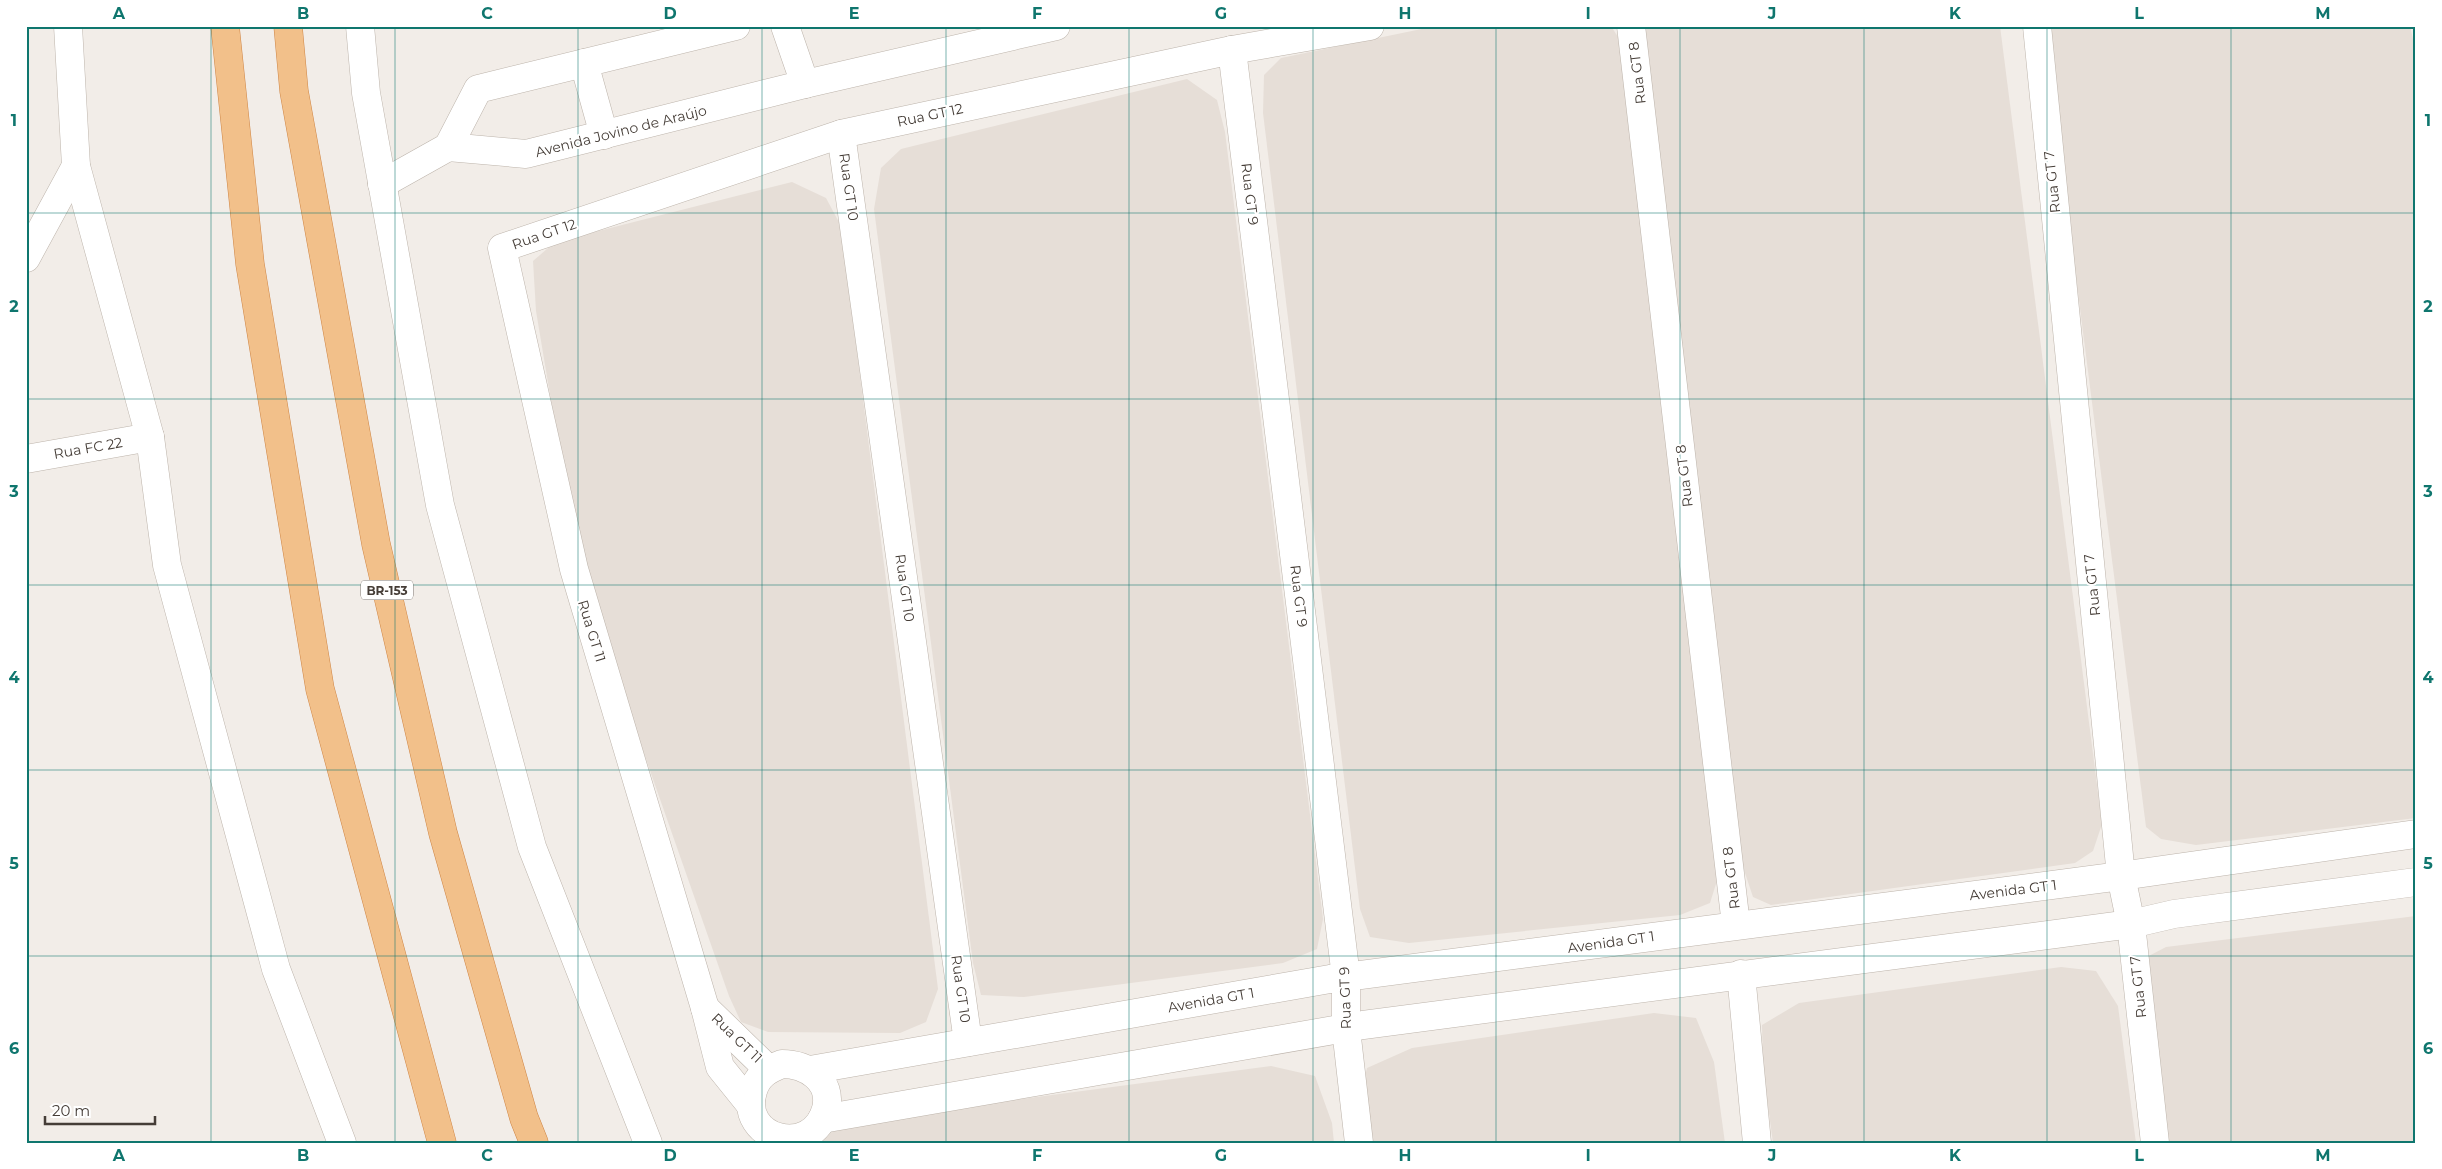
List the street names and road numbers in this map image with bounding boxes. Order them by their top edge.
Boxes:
street label: Rua GT 8 [1624,41,1650,105]
street label: Rua GT 12 [895,99,965,131]
street label: Avenida Jovino de Araújo [533,101,709,161]
street label: Rua GT 7 [2040,150,2064,214]
street label: Rua GT 10 [835,152,863,222]
street label: Rua GT 9 [1237,162,1263,226]
street label: Rua GT 12 [509,215,579,253]
street label: Rua FC 22 [52,433,124,463]
street label: Rua GT 8 [1671,444,1697,508]
street label: Rua GT 10 [891,553,919,623]
street label: Rua GT 7 [2080,553,2104,617]
street label: Rua GT 9 [1286,564,1312,628]
road number: BR-153 [361,580,413,600]
street label: Rua GT 11 [574,598,610,664]
street label: Rua GT 8 [1718,846,1744,910]
street label: Avenida GT 1 [1968,876,2058,904]
street label: Avenida GT 1 [1566,927,1656,957]
street label: Rua GT 10 [947,954,975,1024]
street label: Rua GT 7 [2126,955,2150,1019]
street label: Rua GT 9 [1335,966,1355,1030]
street label: Avenida GT 1 [1166,984,1256,1016]
street label: Rua GT 11 [708,1009,766,1067]

